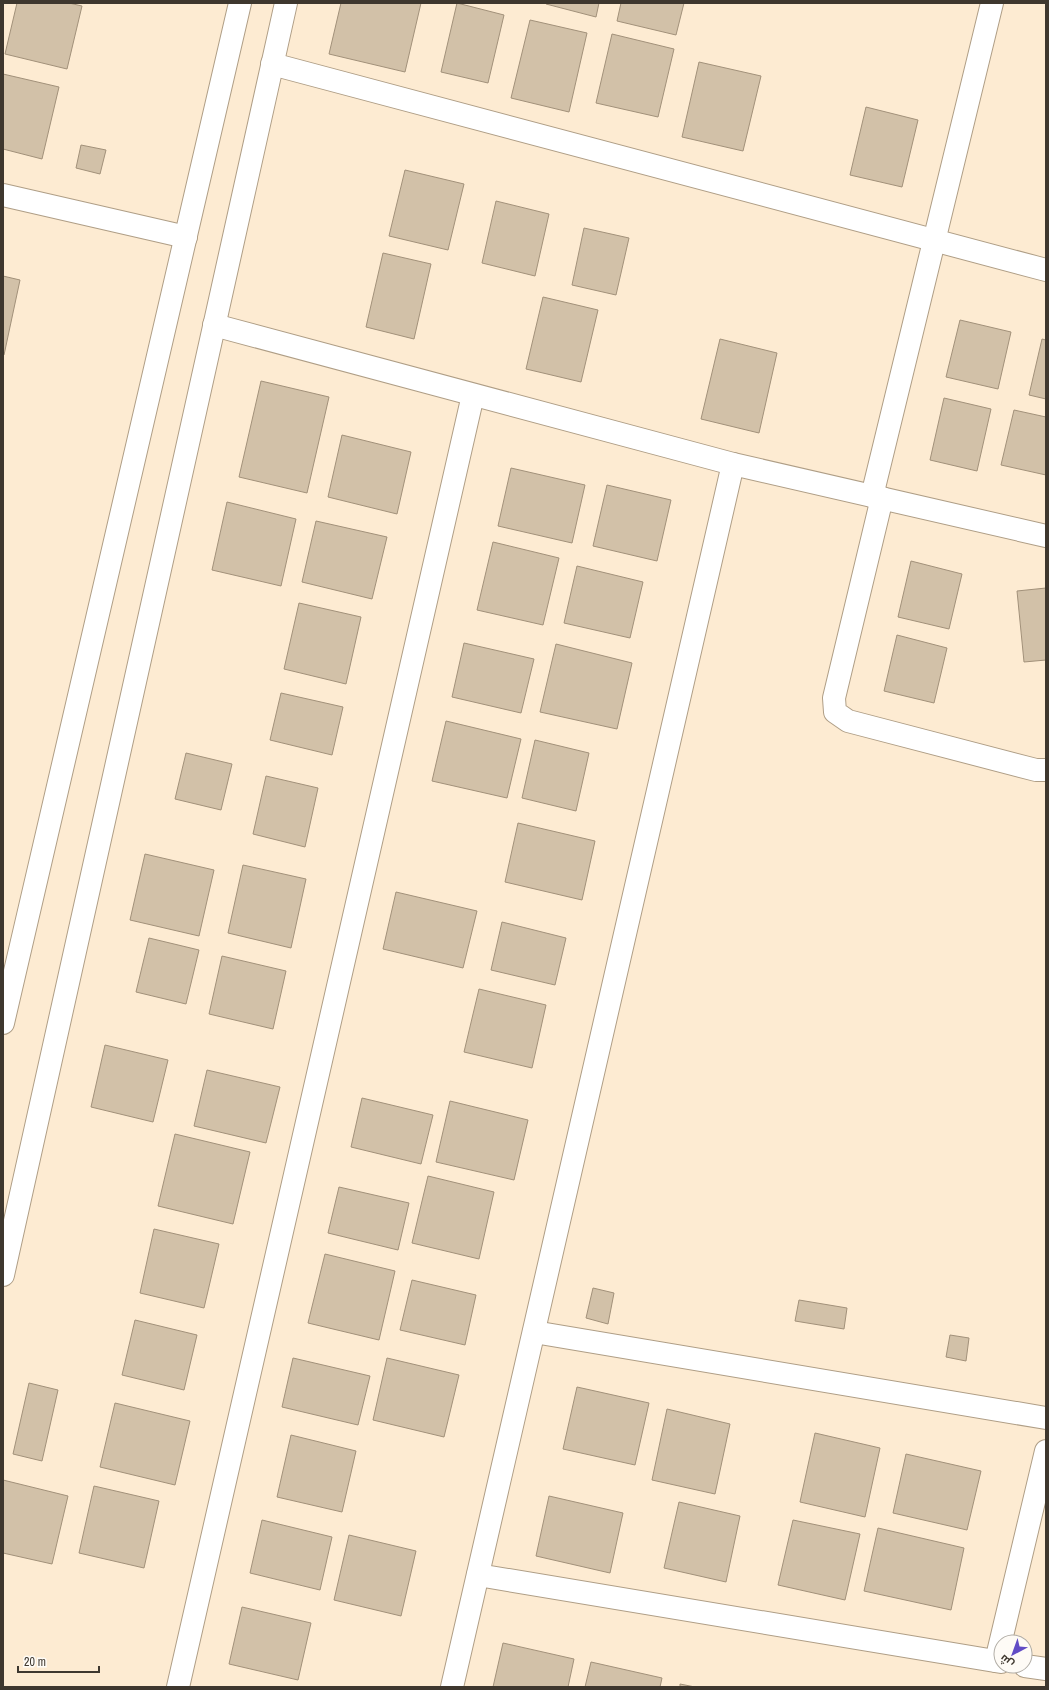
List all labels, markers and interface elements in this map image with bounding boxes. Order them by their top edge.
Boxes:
north arrow [993,1634,1033,1674]
scale bar [18,1648,99,1674]
text: ش [997,1652,1016,1671]
text: 20 m [24,1654,46,1670]

